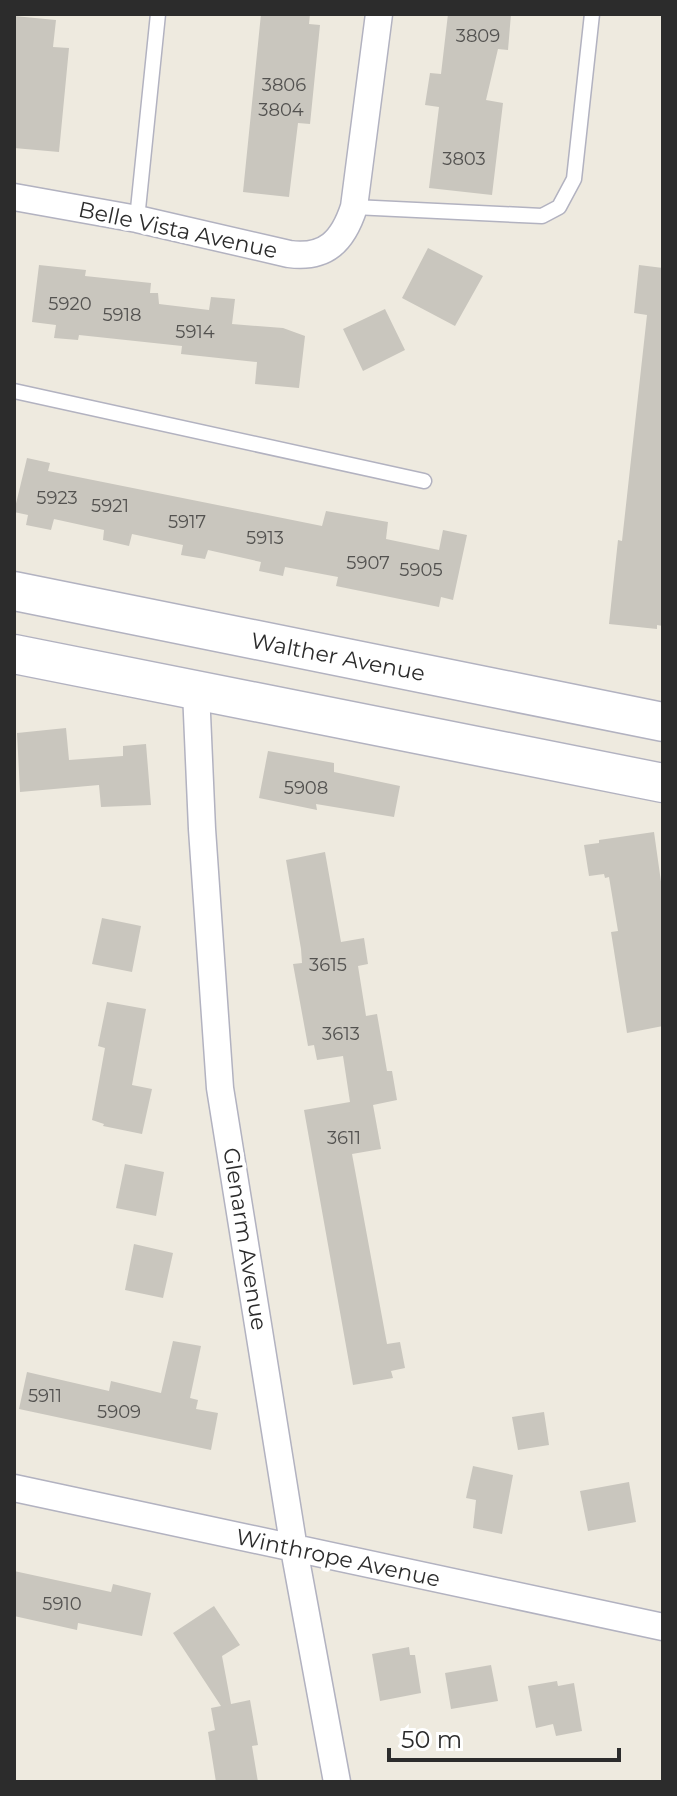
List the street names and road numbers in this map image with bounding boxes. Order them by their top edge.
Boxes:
street label: Belle Vista Avenue [76,196,280,264]
street label: Walther Avenue [249,627,427,687]
street label: Glenarm Avenue [217,1146,273,1332]
street label: Winthrope Avenue [233,1523,443,1593]

